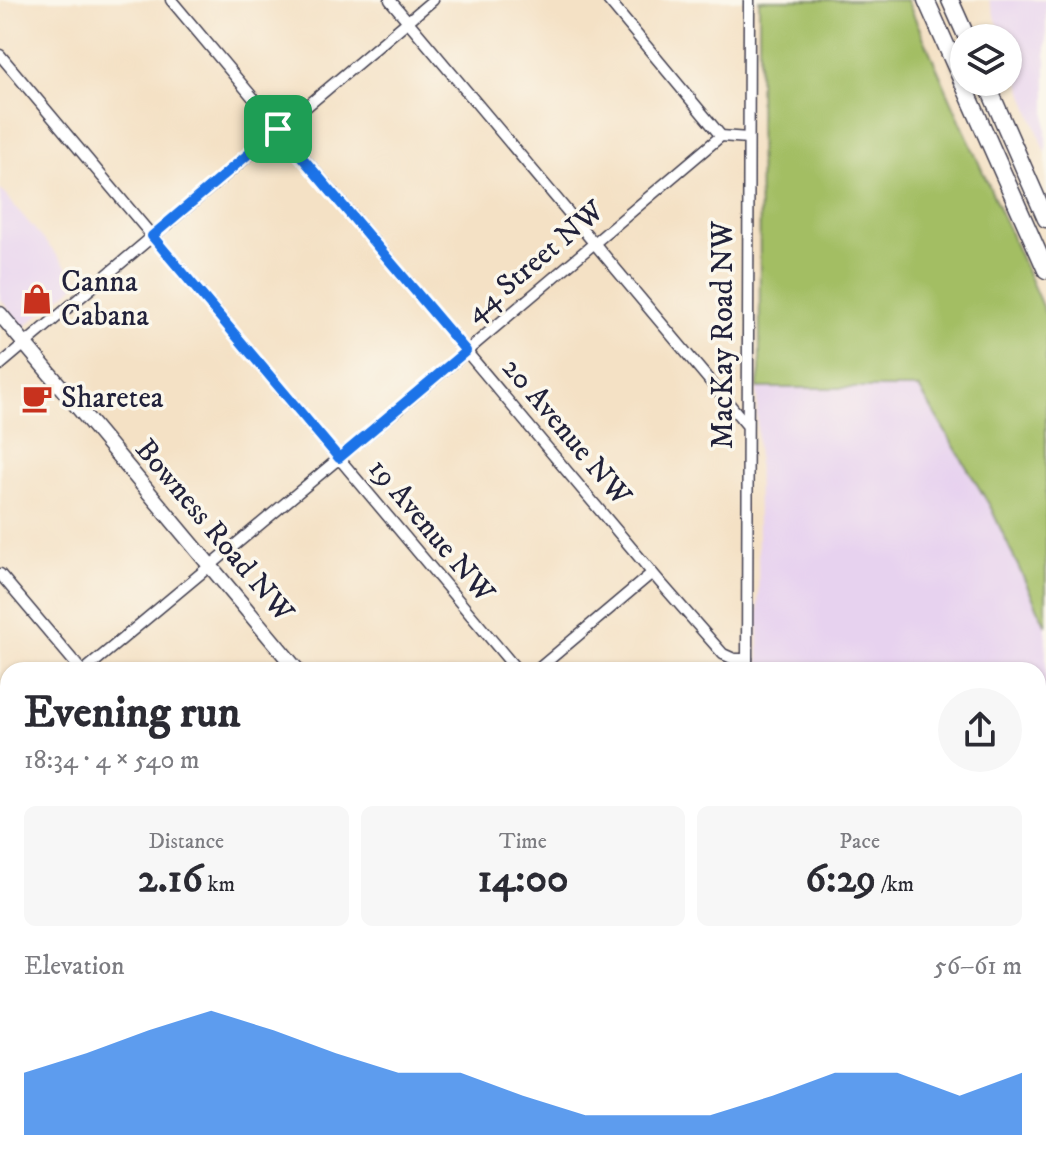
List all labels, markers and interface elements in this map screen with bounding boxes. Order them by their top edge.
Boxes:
map controls [950,24,1022,96]
button: layers [950,24,1022,96]
pin [244,95,312,163]
icon: arrive [256,107,300,151]
street label: 44 Street NW [458,193,613,331]
street label: MacKay Road NW [705,221,742,449]
place label: Canna Cabana [61,264,149,335]
shop icon: Canna Cabana [20,282,54,316]
street label: 20 Avenue NW [493,350,639,514]
place label: Sharetea [61,380,164,417]
cafe icon: Sharetea [20,381,54,415]
street label: Bowness Road NW [127,432,302,631]
street label: 19 Avenue NW [360,451,503,611]
text: Evening run [24,686,241,741]
button: share [938,688,1022,772]
text: 18:34 · 4 × 540 m [24,744,200,777]
text: Distance [148,828,224,855]
text: Time [499,828,547,855]
text: Pace [839,828,880,855]
text: 2.16 [138,855,203,905]
text: 14:00 [477,855,569,905]
text: 6:29 [805,855,876,905]
text: km [203,871,235,898]
text: /km [876,871,914,898]
text: Elevation [24,950,125,983]
text: 56–61 m [934,950,1022,983]

